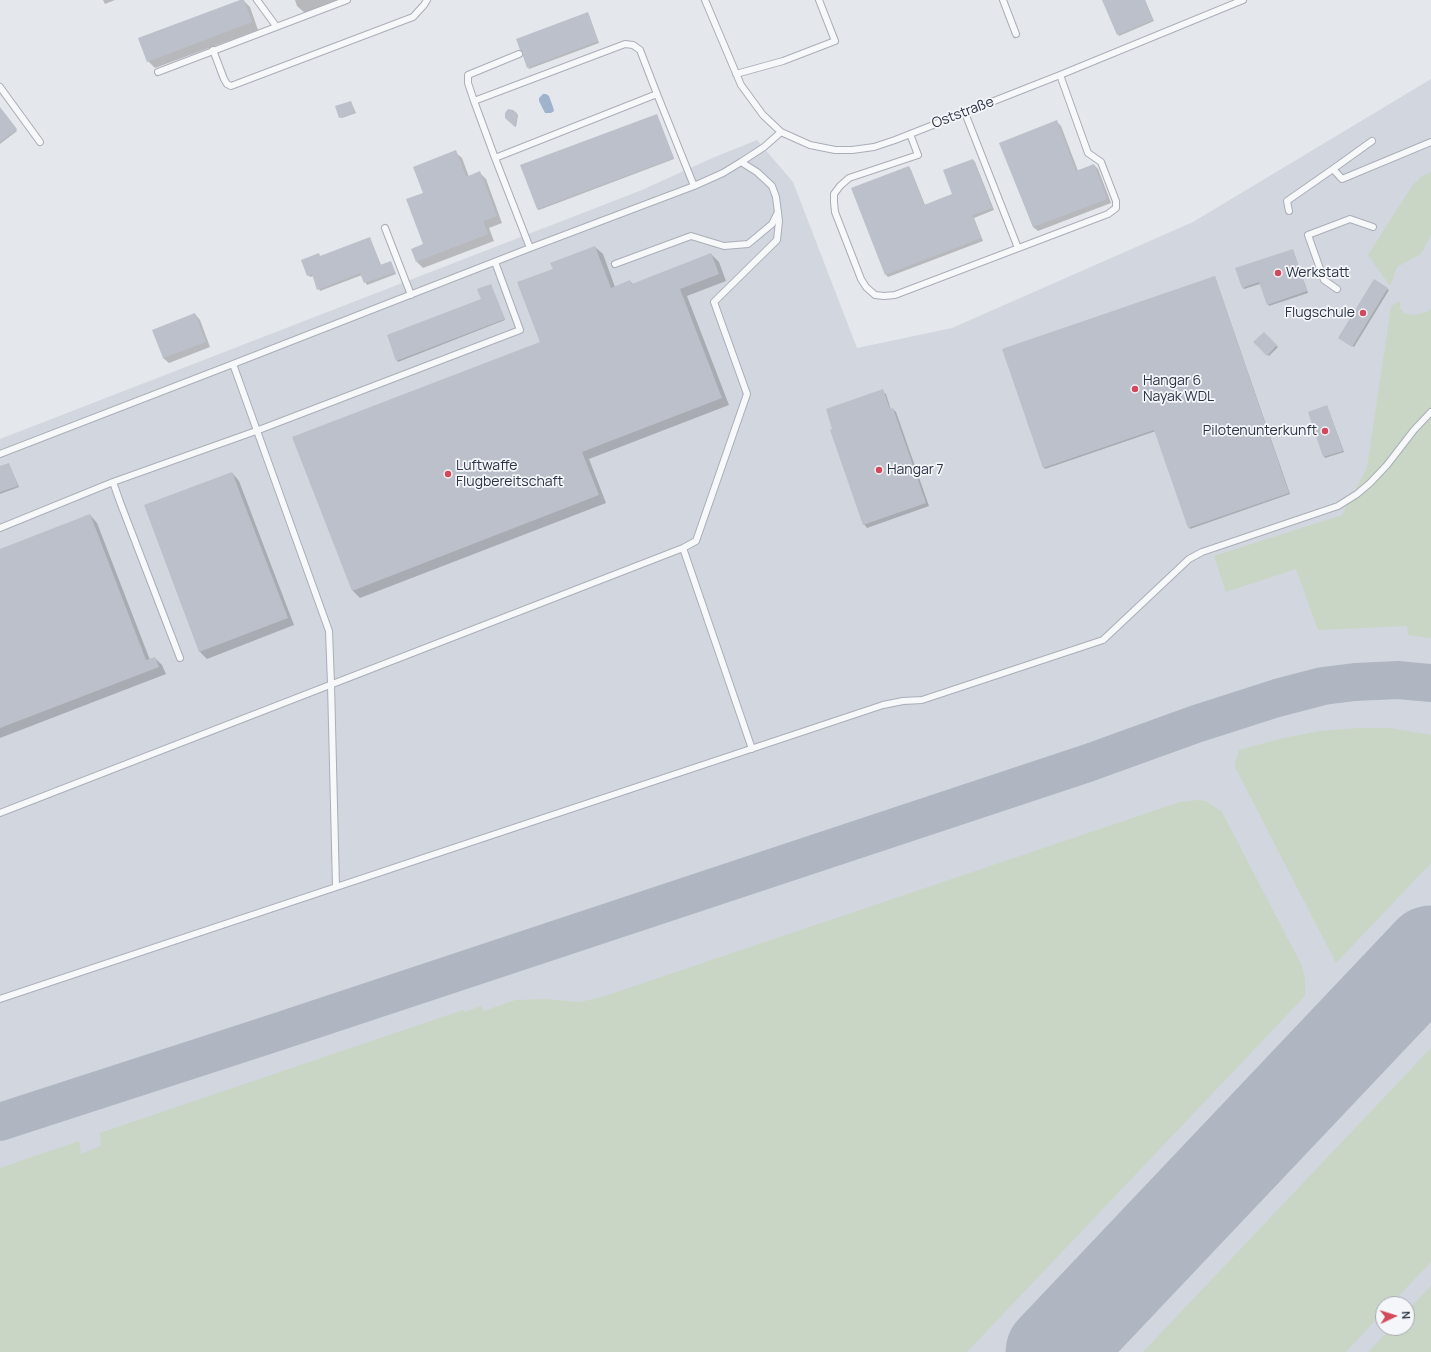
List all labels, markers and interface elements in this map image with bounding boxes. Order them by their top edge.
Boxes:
street label: Oststraße [930,93,996,133]
place label: Werkstatt [1286,265,1349,281]
marker: Werkstatt [1273,268,1283,278]
place label: Flugschule [1285,305,1355,321]
marker: Flugschule [1358,308,1368,318]
place label: Hangar 6 Nayak WDL [1143,373,1214,406]
marker: Hangar 6 Nayak WDL [1130,384,1140,394]
place label: Pilotenunterkunft [1203,423,1317,439]
marker: Pilotenunterkunft [1320,426,1330,436]
place label: Luftwaffe Flugbereitschaft [456,458,563,490]
place label: Hangar 7 [887,462,944,478]
marker: Hangar 7 [874,465,884,475]
marker: Luftwaffe Flugbereitschaft [443,469,453,479]
north arrow [1375,1296,1415,1336]
text: N [1399,1311,1414,1320]

